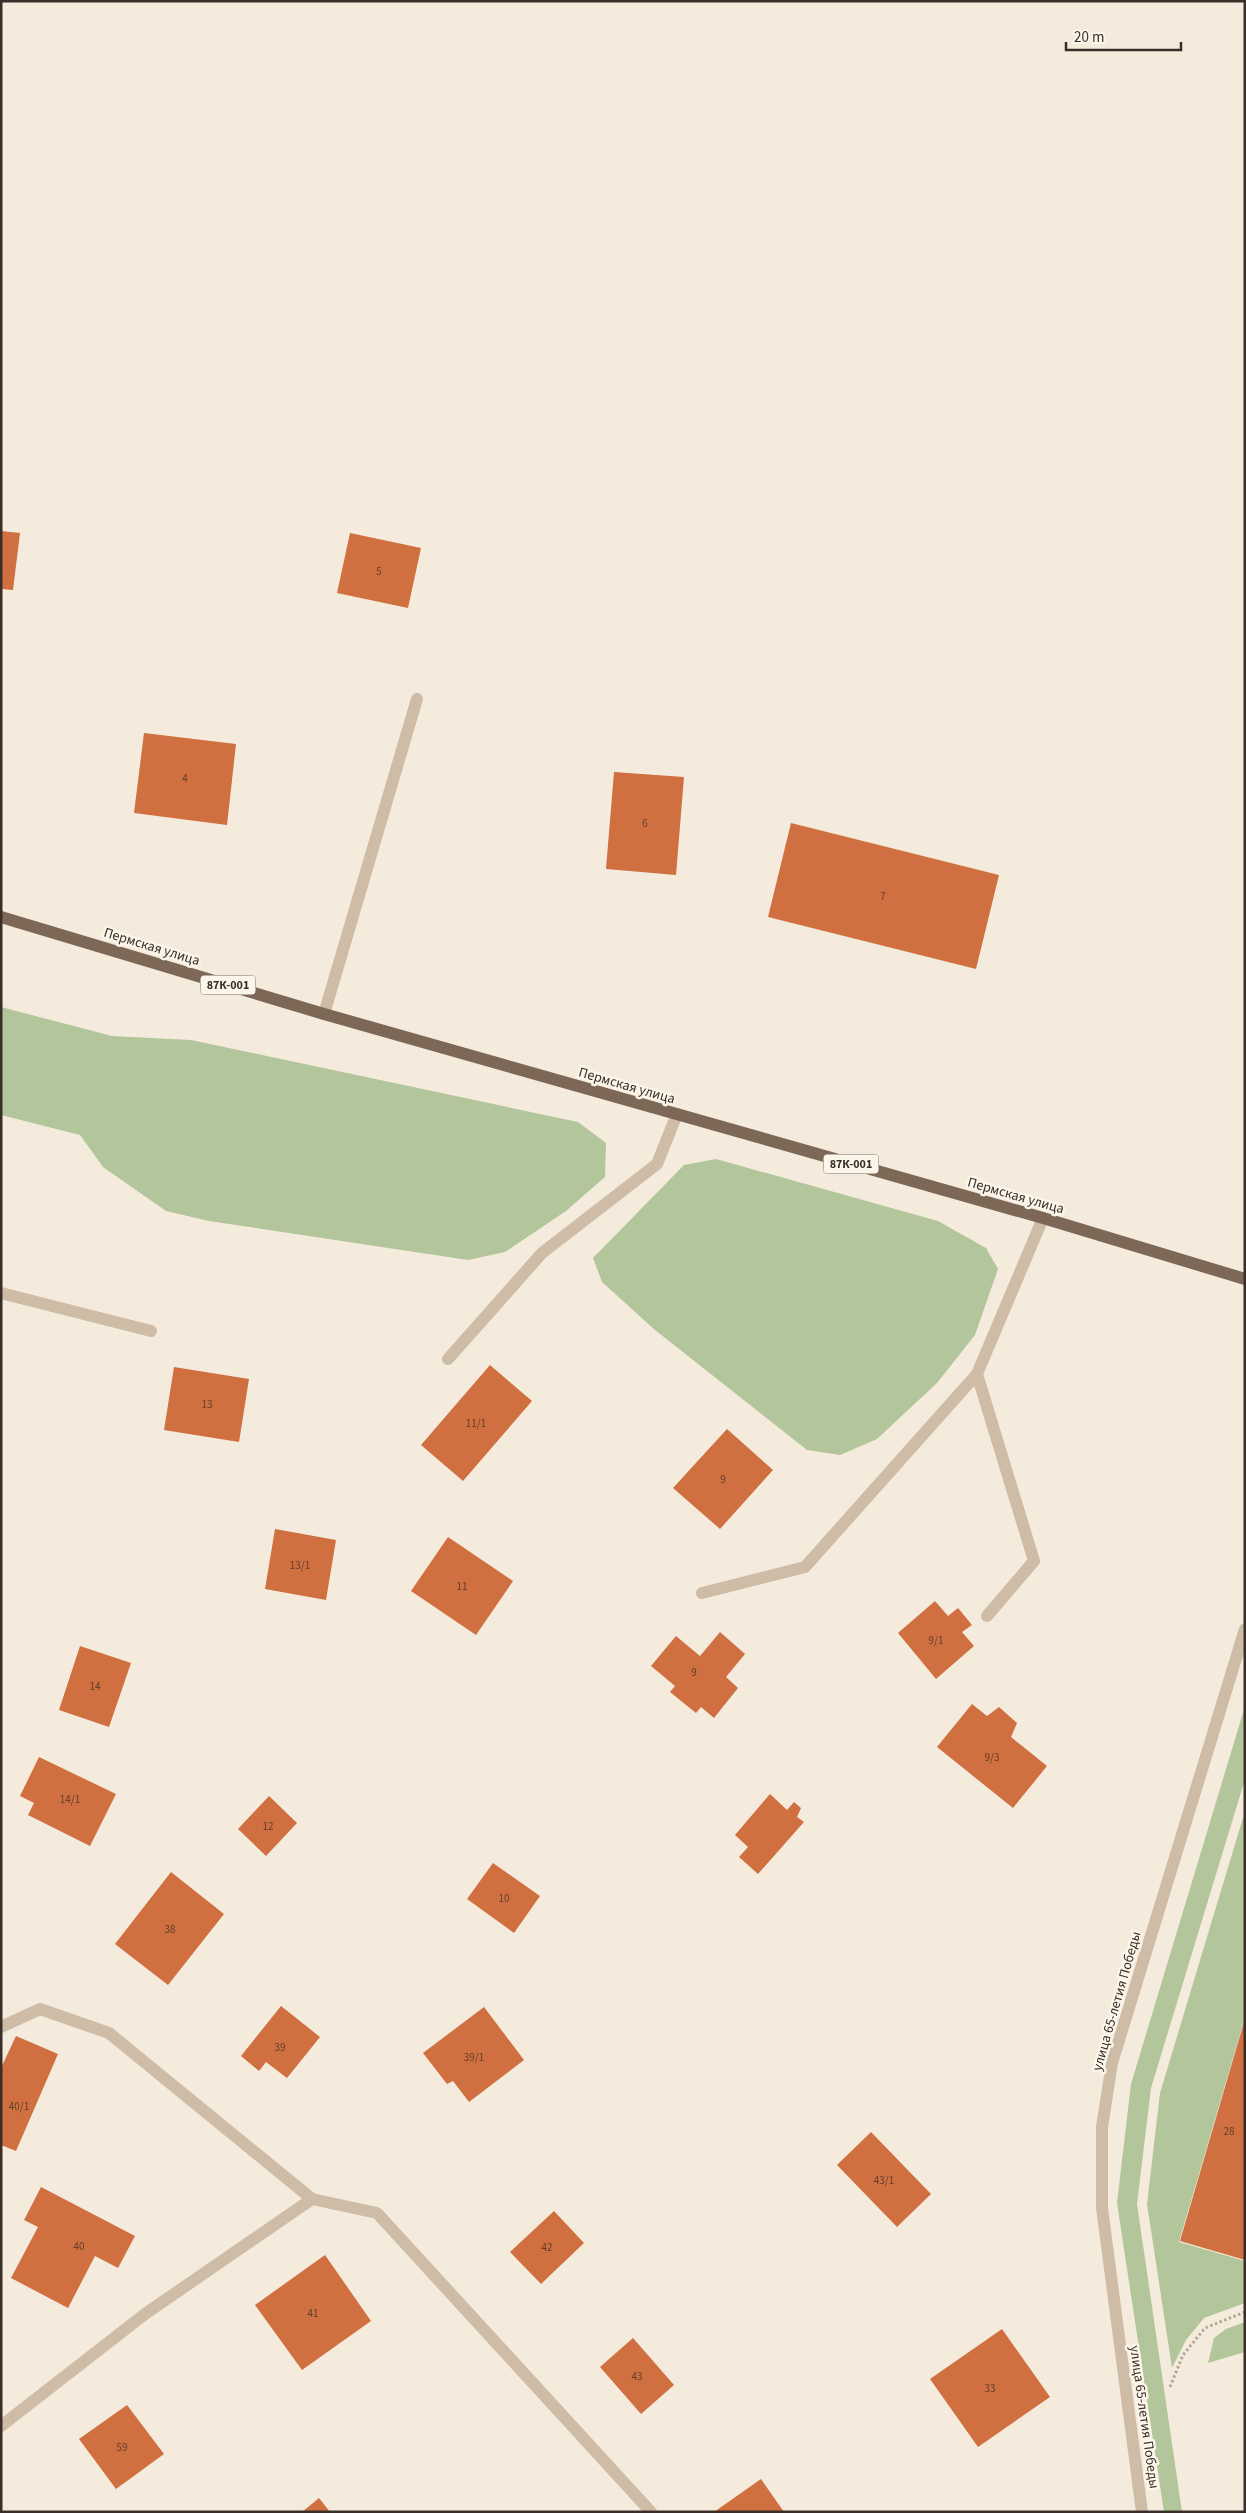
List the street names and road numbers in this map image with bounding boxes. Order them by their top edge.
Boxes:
street label: Пермская улица [101,923,202,971]
road number: 87К-001 [200,976,256,994]
street label: Пермская улица [576,1063,677,1109]
road number: 87К-001 [824,1154,878,1174]
street label: Пермская улица [965,1173,1066,1219]
street label: улица 65-летия Победы [1087,1929,1146,2073]
street label: улица 65-летия Победы [1124,2344,1164,2490]

